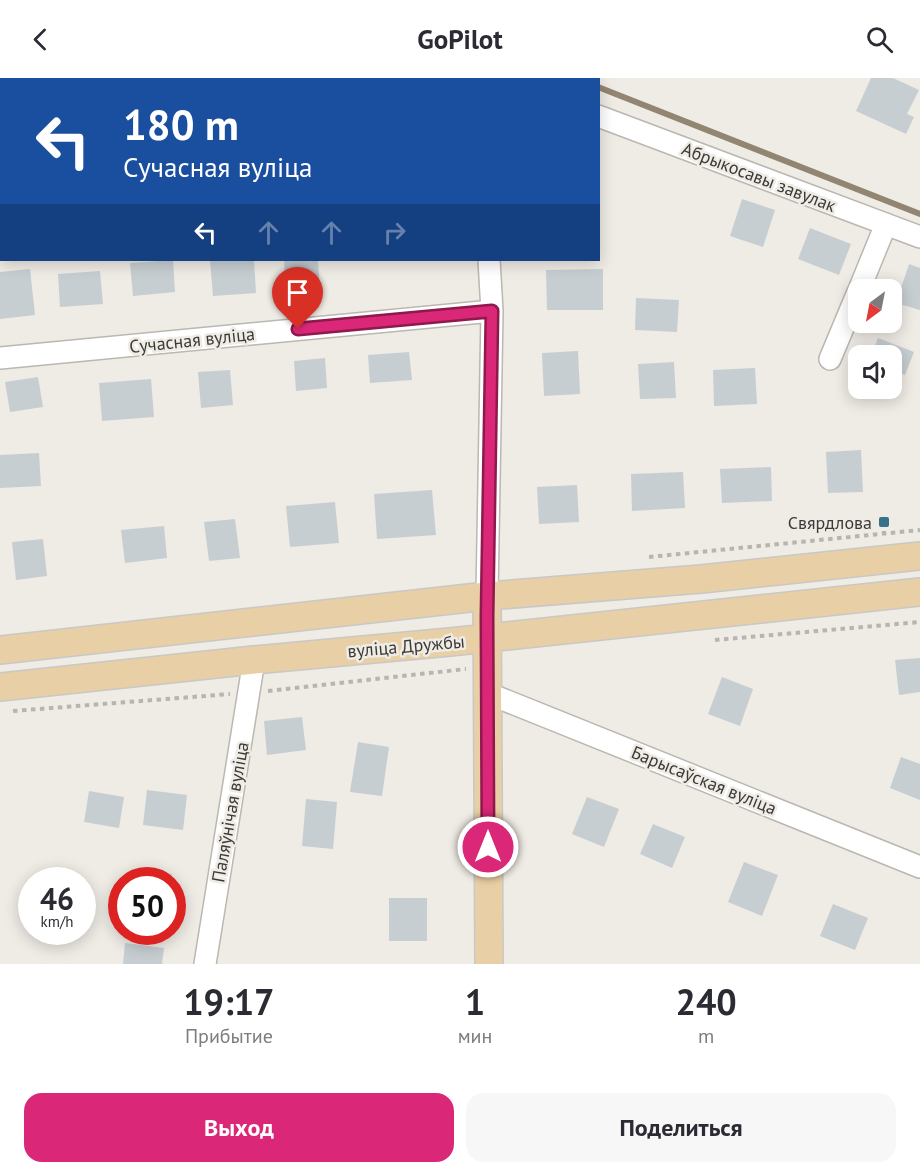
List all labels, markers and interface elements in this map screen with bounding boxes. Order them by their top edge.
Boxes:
text: GoPilot [417,22,503,56]
icon: back [24,23,57,56]
icon: search [863,23,896,56]
text: 180 m [123,97,239,152]
icon: left [24,102,102,180]
street label: Абрыкосавы завулак [679,137,840,217]
text: Сучасная вуліца [123,150,312,184]
icon: left [189,216,222,249]
icon: ahead [252,216,285,249]
icon: ahead [315,216,348,249]
icon: right [378,216,411,249]
pin [272,267,323,329]
icon: arrive [281,276,314,309]
north arrow [848,279,902,333]
map controls [848,279,902,399]
street label: Сучасная вуліца [128,322,256,358]
button: sound [848,345,902,399]
place label: Свярдлова [788,511,872,534]
marker: Свярдлова [877,515,891,529]
street label: вуліца Дружбы [346,629,466,663]
street label: Паляўнічая вуліца [206,740,254,884]
street label: Барысаўская вуліца [628,740,780,820]
position arrow [456,815,520,879]
speed limit sign: 50 [108,867,186,945]
text: 46 [40,879,74,918]
text: km/h [41,912,73,931]
text: 19:17 [183,978,275,1025]
text: 1 [465,978,485,1025]
text: 240 [676,978,737,1025]
text: Прибытие [185,1023,273,1049]
text: мин [458,1023,492,1049]
text: m [698,1023,714,1049]
button: Выход [24,1093,454,1162]
button: Поделиться [466,1093,896,1162]

